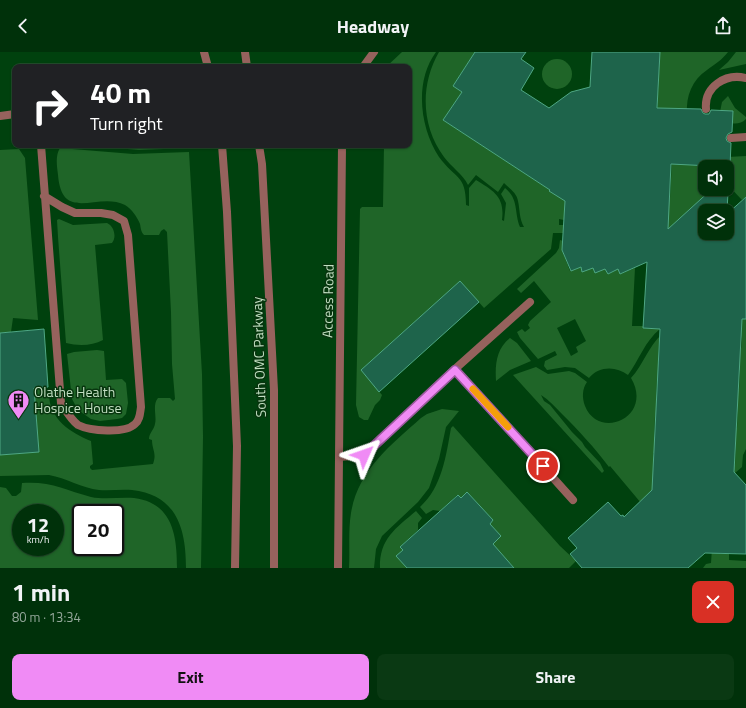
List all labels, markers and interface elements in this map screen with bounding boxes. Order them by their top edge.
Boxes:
text: Headway [337,13,409,40]
icon: back [12,15,34,37]
icon: share [712,15,734,37]
text: 40 m [90,71,151,114]
icon: right [24,80,76,132]
text: Turn right [90,110,163,137]
map controls [698,160,734,240]
button: sound [698,160,734,196]
button: layers [698,204,734,240]
street label: Access Road [316,264,339,338]
street label: South OMC Parkway [246,296,271,418]
place label: Olathe Health Hospice House [34,381,122,418]
building icon: Olathe Health Hospice House [5,387,31,420]
position arrow [343,434,385,476]
pin [526,449,560,483]
icon: arrive [532,455,554,477]
speed limit sign: 20 [72,504,124,556]
text: 12 [27,509,49,540]
text: km/h [27,532,49,547]
text: 1 min [12,574,70,610]
button: close [692,581,734,623]
text: 80 m · 13:34 [12,607,81,627]
button: Exit [12,654,369,700]
button: Share [377,654,734,700]

